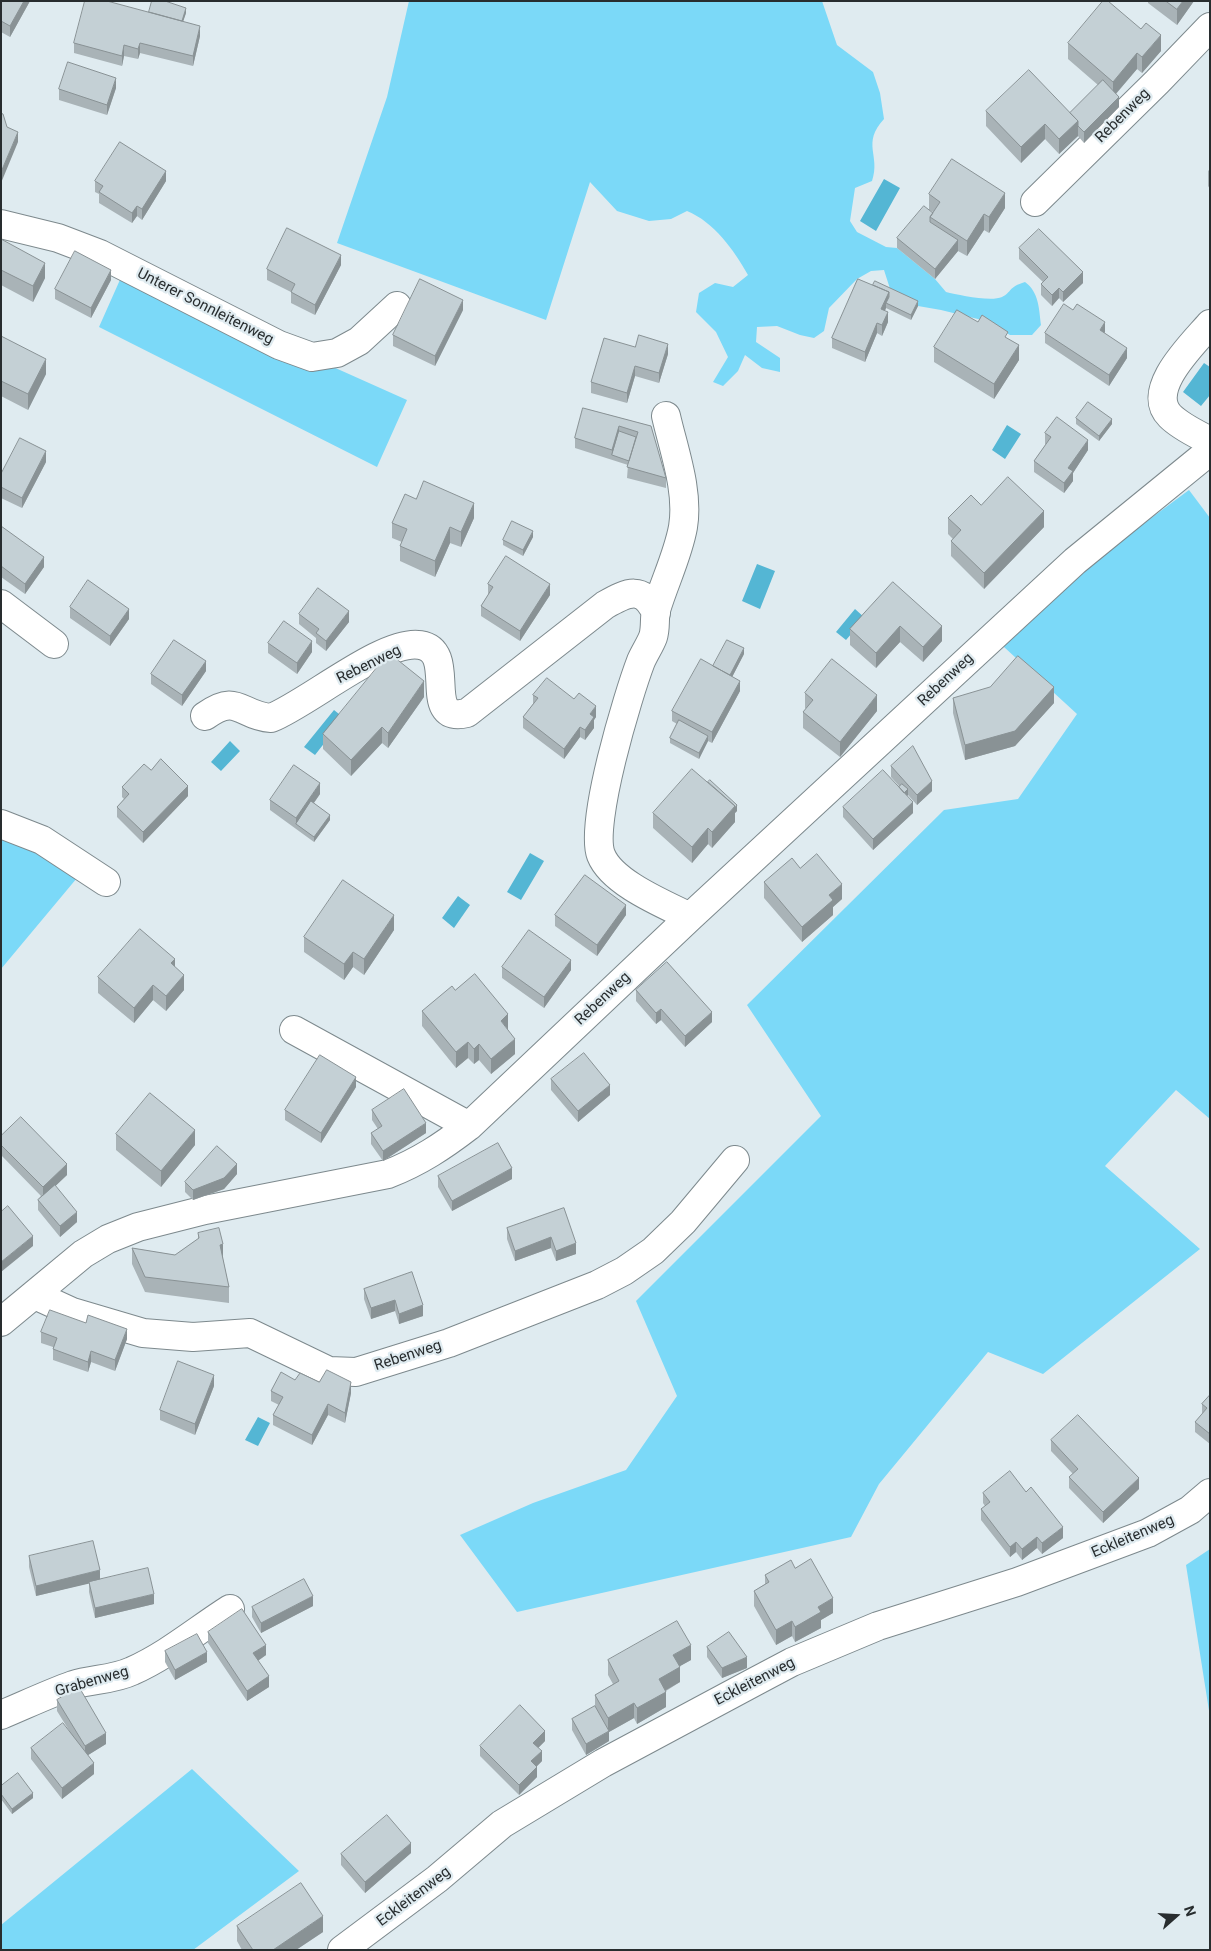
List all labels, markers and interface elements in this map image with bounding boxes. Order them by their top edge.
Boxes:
street label: Rebenweg [1092,85,1154,147]
street label: Unterer Sonnleitenweg [134,265,276,349]
street label: Rebenweg [334,642,404,688]
street label: Rebenweg [914,650,978,710]
street label: Rebenweg [571,969,635,1029]
street label: Rebenweg [372,1337,444,1375]
street label: Eckleitenweg [1089,1512,1177,1562]
street label: Eckleitenweg [712,1654,798,1710]
street label: Grabenweg [53,1663,131,1701]
street label: Eckleitenweg [373,1863,455,1931]
north arrow [1151,1891,1201,1941]
text: N [1181,1904,1199,1918]

